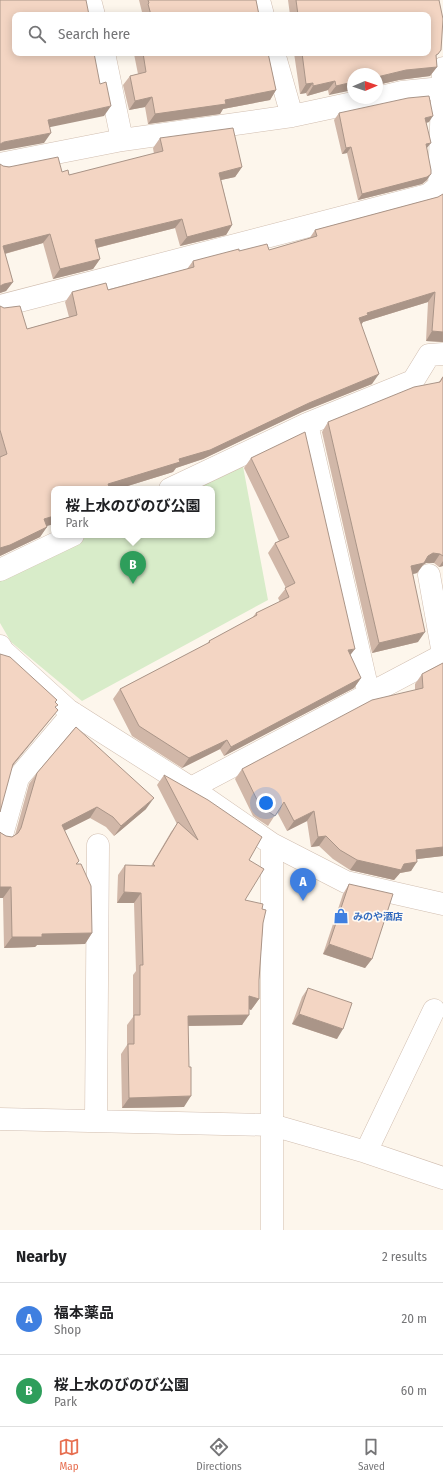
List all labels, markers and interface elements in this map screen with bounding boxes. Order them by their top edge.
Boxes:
search box [12,12,431,56]
icon: search [26,23,48,45]
text: Search here [58,25,130,43]
north arrow [347,68,383,104]
popup [51,486,215,538]
text: 桜上水のびのび公園 [65,497,201,515]
text: Park [65,515,89,530]
pin: B [120,551,146,584]
your location [256,793,276,813]
pin: A [290,868,316,901]
shop icon: みのや酒店 [332,907,350,925]
place label: みのや酒店 [353,911,403,923]
text: Nearby [16,1246,67,1267]
text: 2 results [382,1249,427,1264]
text: 福本薬品 [54,1304,114,1322]
text: A [25,1311,33,1326]
text: 20 m [401,1311,427,1326]
text: Shop [54,1322,81,1337]
text: 桜上水のびのび公園 [54,1376,189,1394]
text: B [25,1383,33,1398]
text: 60 m [401,1383,427,1398]
text: Park [54,1394,77,1409]
tab: Map [58,1436,80,1473]
tab: Directions [196,1436,242,1473]
tab: Saved [358,1436,385,1473]

